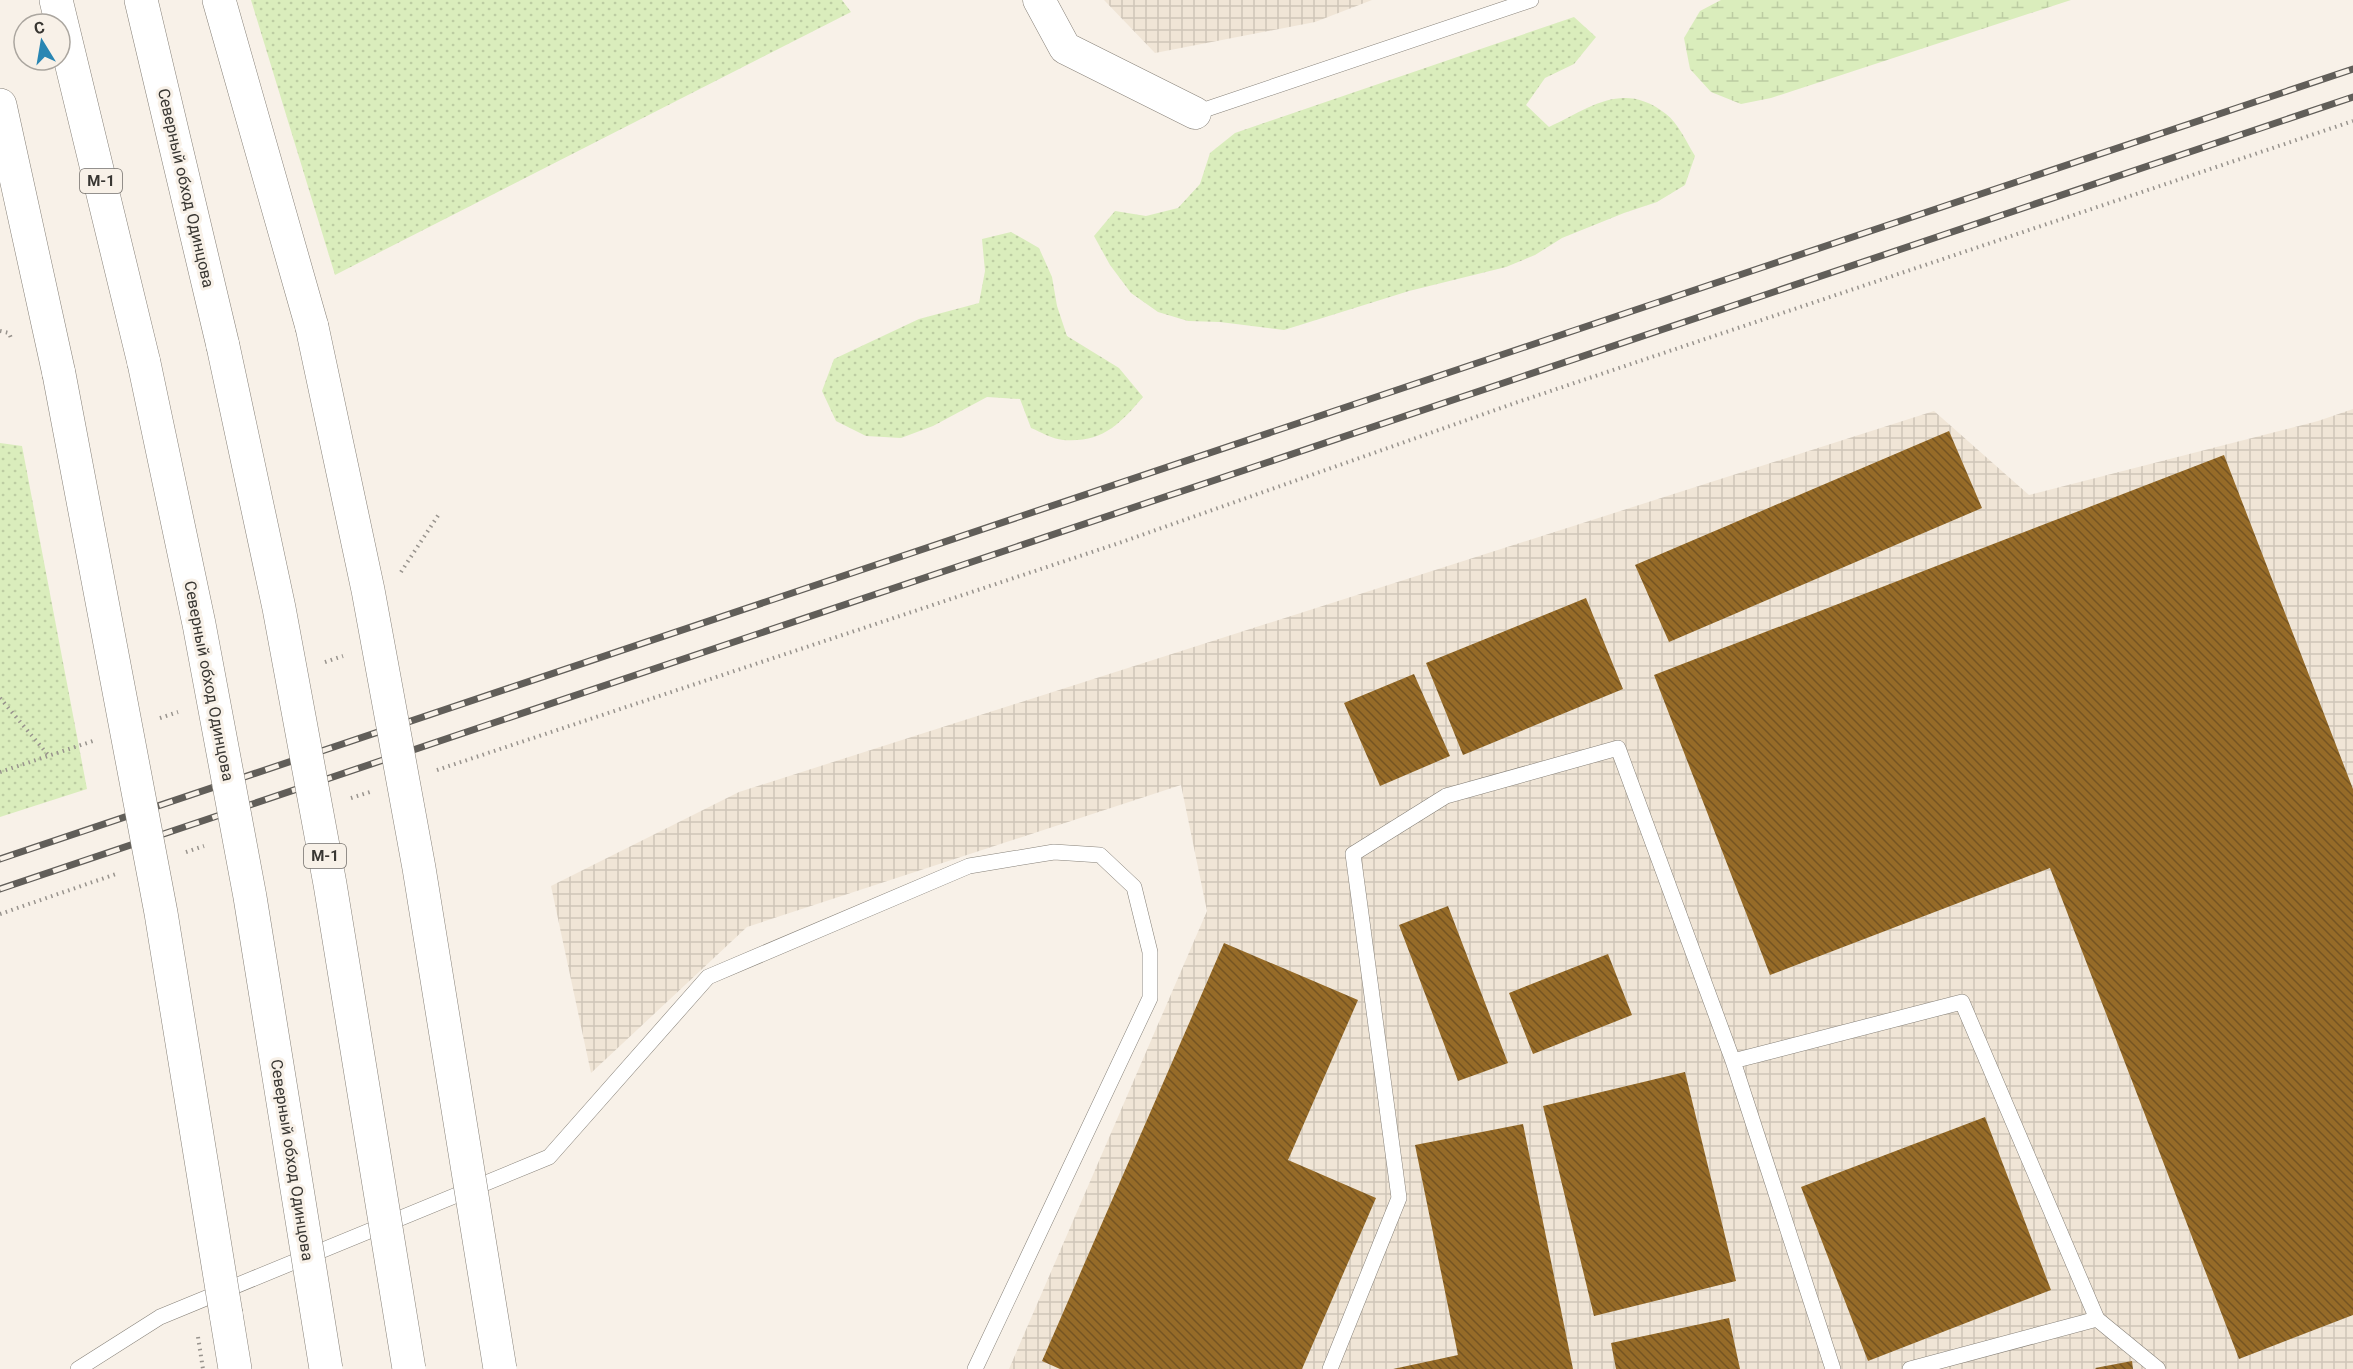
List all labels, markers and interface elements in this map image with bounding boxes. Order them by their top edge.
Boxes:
north arrow [12,12,72,72]
text: С [32,17,46,38]
street label: Северный обход Одинцова [154,87,218,289]
road number: М-1 [80,169,122,193]
street label: Северный обход Одинцова [180,579,238,783]
road number: М-1 [304,844,346,868]
street label: Северный обход Одинцова [267,1058,317,1262]

